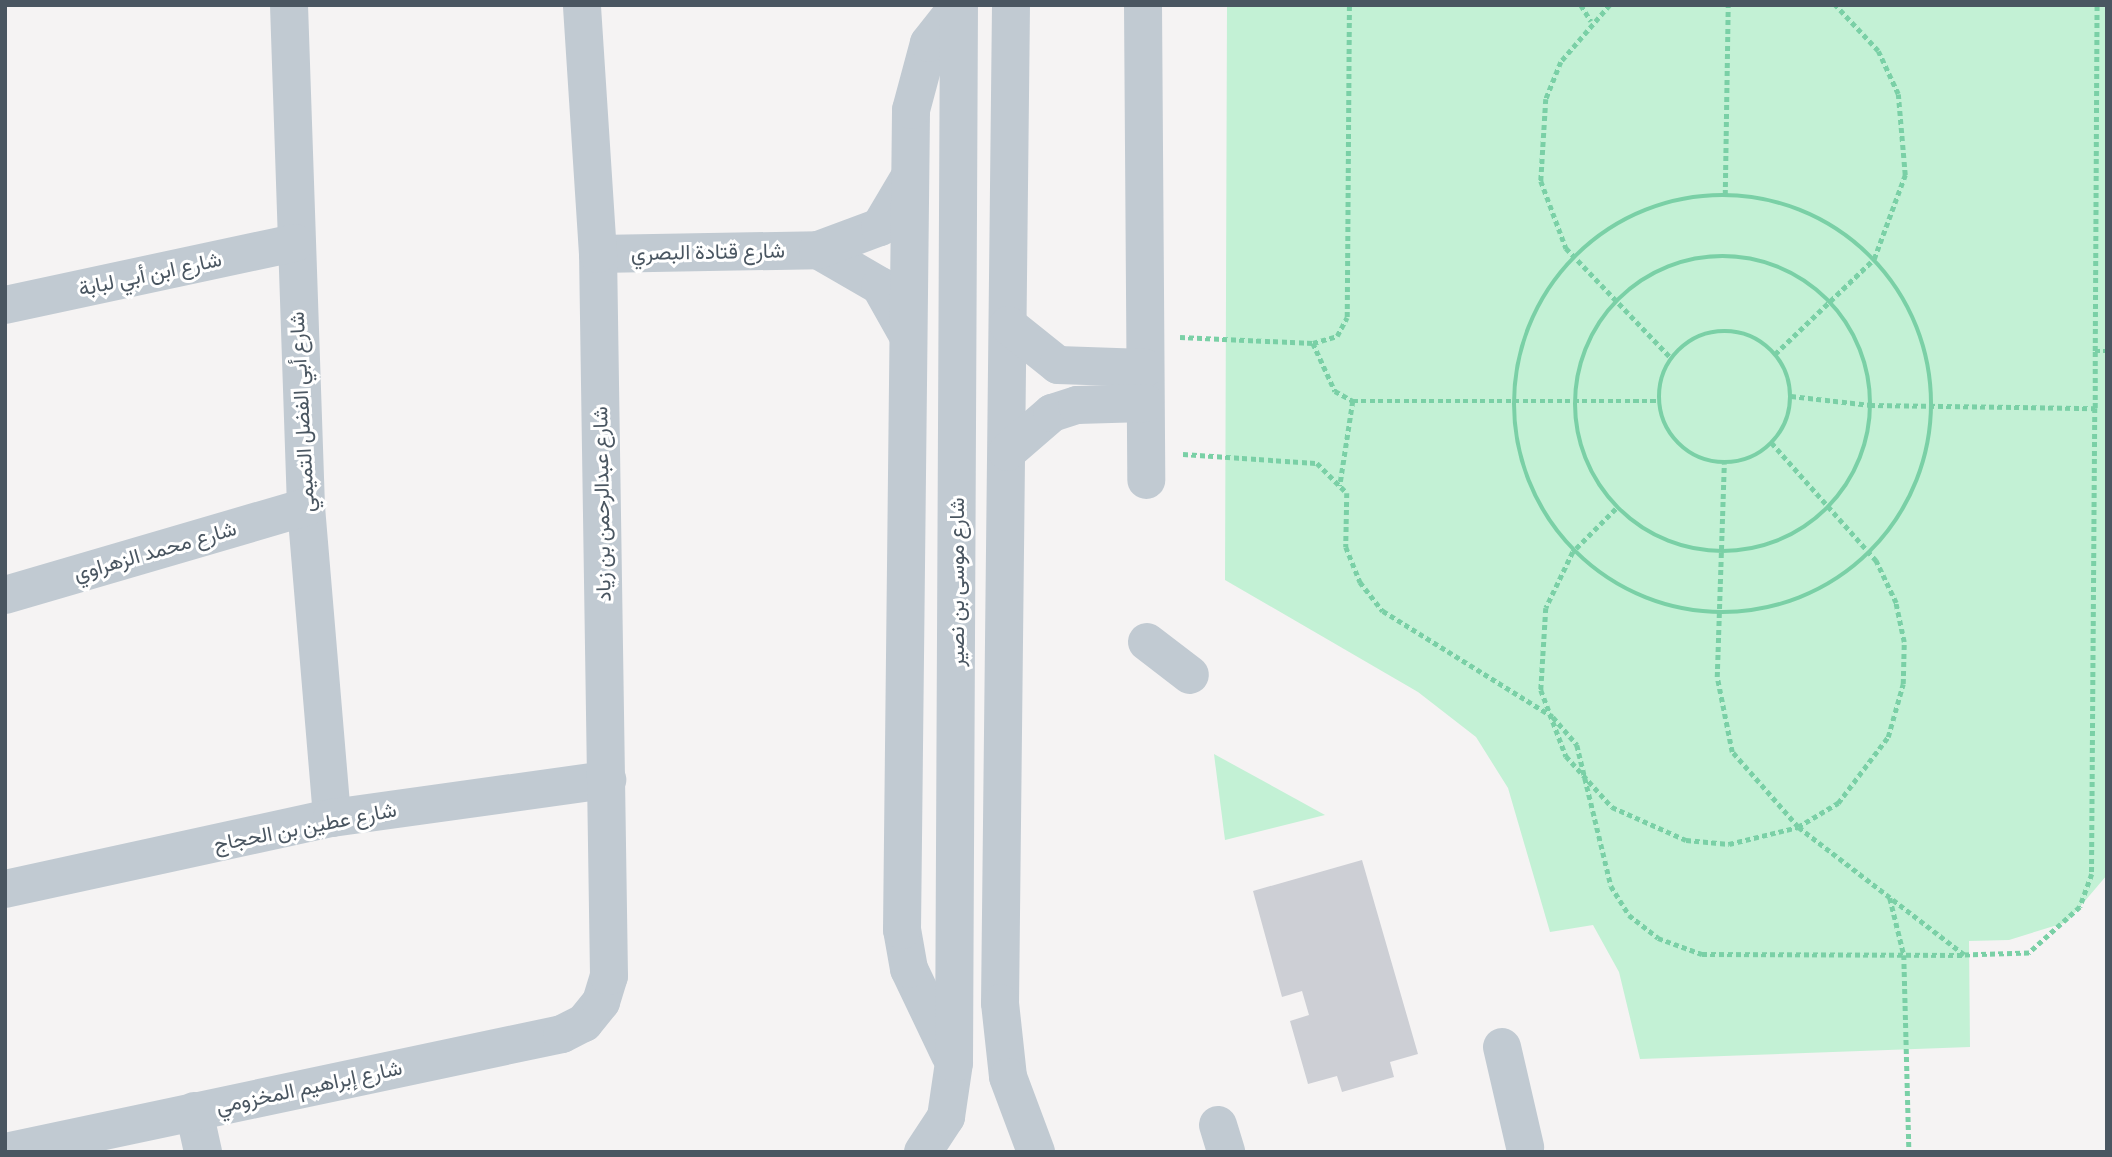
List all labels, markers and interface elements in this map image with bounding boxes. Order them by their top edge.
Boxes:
street label: شارع قتادة البصري [631,238,785,266]
street label: شارع ابن أبي لبابة [76,247,224,301]
street label: شارع أبي الفضل التميمي [284,311,320,513]
street label: شارع عبدالرحمن بن زياد [588,406,616,602]
street label: شارع موسى بن نصير [944,497,970,667]
street label: شارع محمد الزهراوي [71,516,239,586]
street label: شارع عطين بن الحجاج [211,797,399,857]
street label: شارع إبراهيم المخزومي [214,1055,404,1119]

